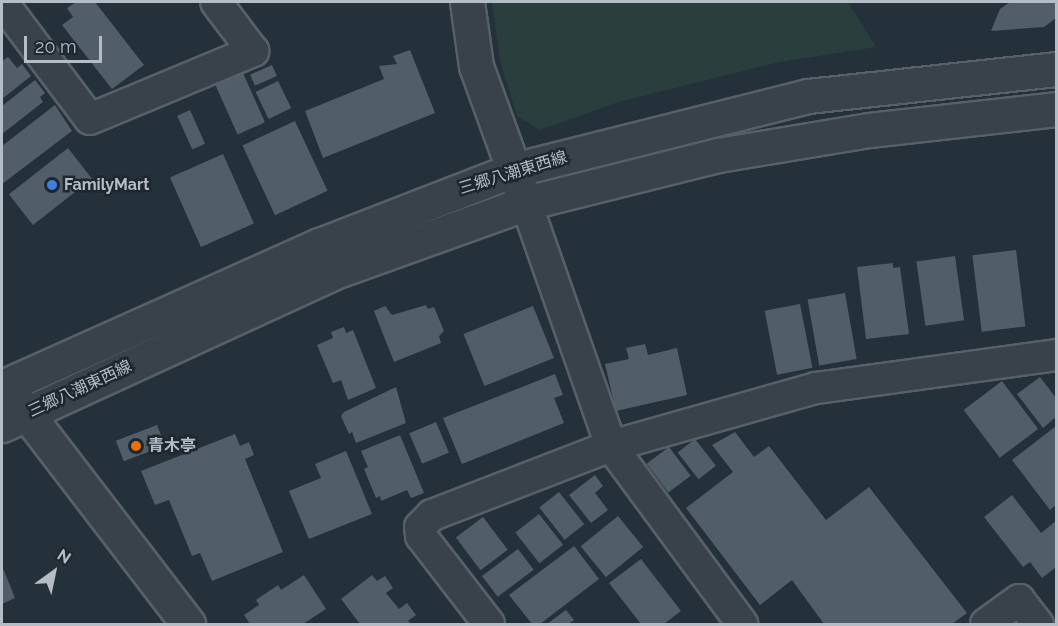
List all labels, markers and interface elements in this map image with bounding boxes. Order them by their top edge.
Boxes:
scale bar [27,24,105,62]
text: 20 m [35,36,77,57]
street label: 三郷八潮東西線 [457,147,569,199]
place label: FamilyMart [64,175,149,195]
marker: FamilyMart [45,178,59,192]
street label: 三郷八潮東西線 [25,357,135,421]
place label: 青木亭 [148,436,196,456]
marker: 青木亭 [129,439,143,453]
north arrow [24,542,84,602]
text: N [54,545,74,568]

